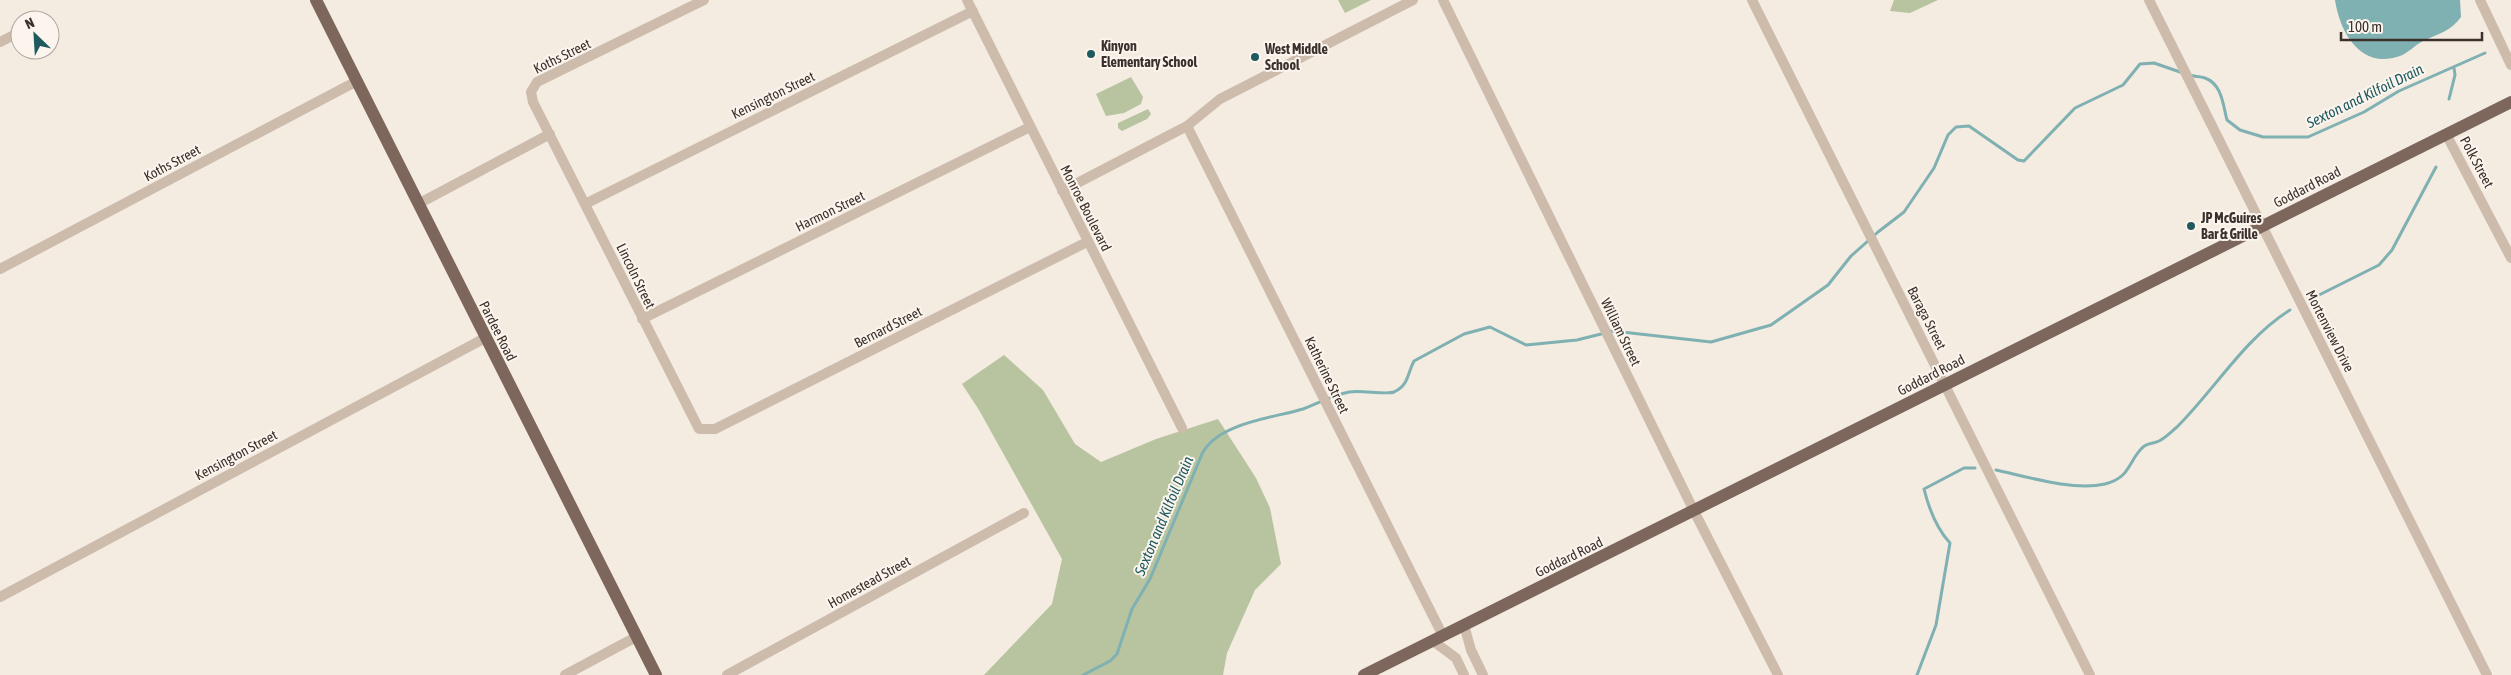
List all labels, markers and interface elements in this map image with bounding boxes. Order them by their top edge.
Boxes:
north arrow [10,10,60,60]
scale bar [2341,10,2482,42]
text: N [22,14,37,32]
text: 100 m [2348,18,2382,35]
street label: Koths Street [531,35,593,77]
place label: Kinyon Elementary School [1101,38,1197,70]
place label: West Middle School [1264,41,1328,73]
marker: Kinyon Elementary School [1085,48,1097,60]
marker: West Middle School [1249,51,1261,63]
water label: Sexton and Kilfoil Drain [2303,60,2426,132]
street label: Kensington Street [729,68,817,122]
street label: Polk Street [2457,134,2497,190]
street label: Koths Street [141,141,203,185]
street label: Monroe Boulevard [1057,162,1115,254]
street label: Goddard Road [2271,163,2343,211]
street label: Harmon Street [793,187,867,235]
place label: JP McGuires Bar & Grille [2200,210,2262,242]
marker: JP McGuires Bar & Grille [2185,220,2197,232]
street label: Lincoln Street [613,241,659,311]
street label: Baraga Street [1904,284,1950,352]
street label: Mortenview Drive [2303,287,2357,375]
street label: William Street [1598,296,1644,368]
street label: Pardee Road [476,298,520,364]
street label: Bernard Street [851,303,925,351]
street label: Katherine Street [1302,334,1352,416]
street label: Goddard Road [1895,351,1967,399]
street label: Kensington Street [192,427,280,483]
water label: Sexton and Kilfoil Drain [1130,454,1196,579]
street label: Goddard Road [1533,534,1605,580]
street label: Homestead Street [825,553,913,611]

